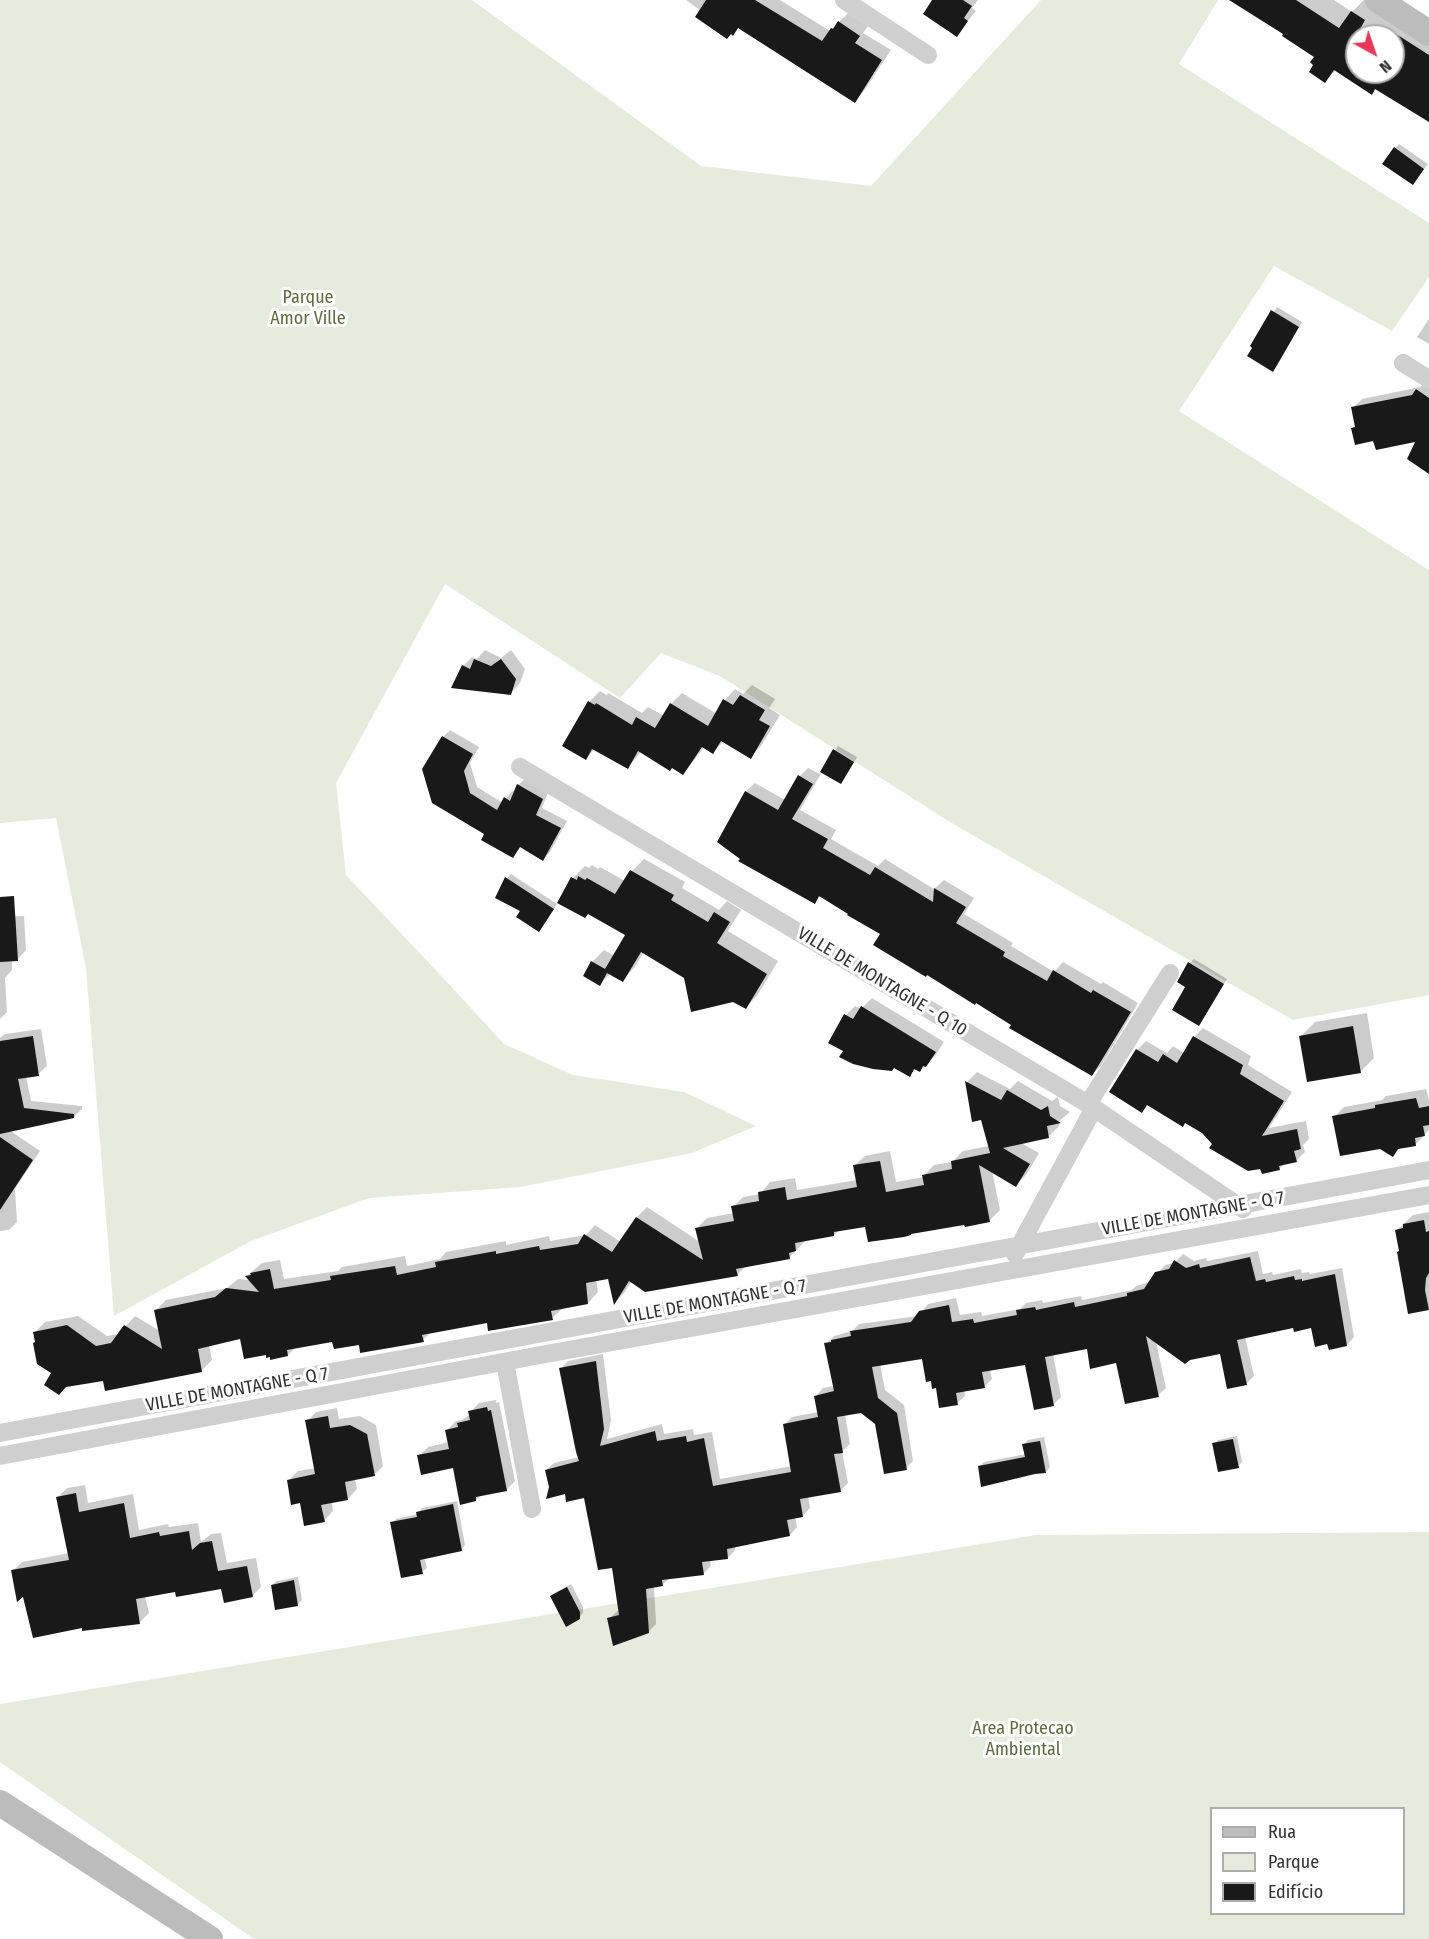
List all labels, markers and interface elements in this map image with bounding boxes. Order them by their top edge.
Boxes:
north arrow [1345,24,1405,84]
text: N [1376,56,1395,77]
park label: Parque Amor Ville [270,287,346,330]
street label: VILLE DE MONTAGNE - Q 10 [793,923,971,1041]
street label: VILLE DE MONTAGNE - Q 7 [1100,1187,1286,1241]
street label: VILLE DE MONTAGNE - Q 7 [622,1275,808,1329]
street label: VILLE DE MONTAGNE - Q 7 [144,1363,330,1417]
park label: Area Protecao Ambiental [972,1718,1074,1760]
legend [1210,1807,1405,1915]
text: Rua [1268,1821,1296,1843]
text: Parque [1268,1851,1319,1873]
text: Edifício [1268,1881,1323,1903]

